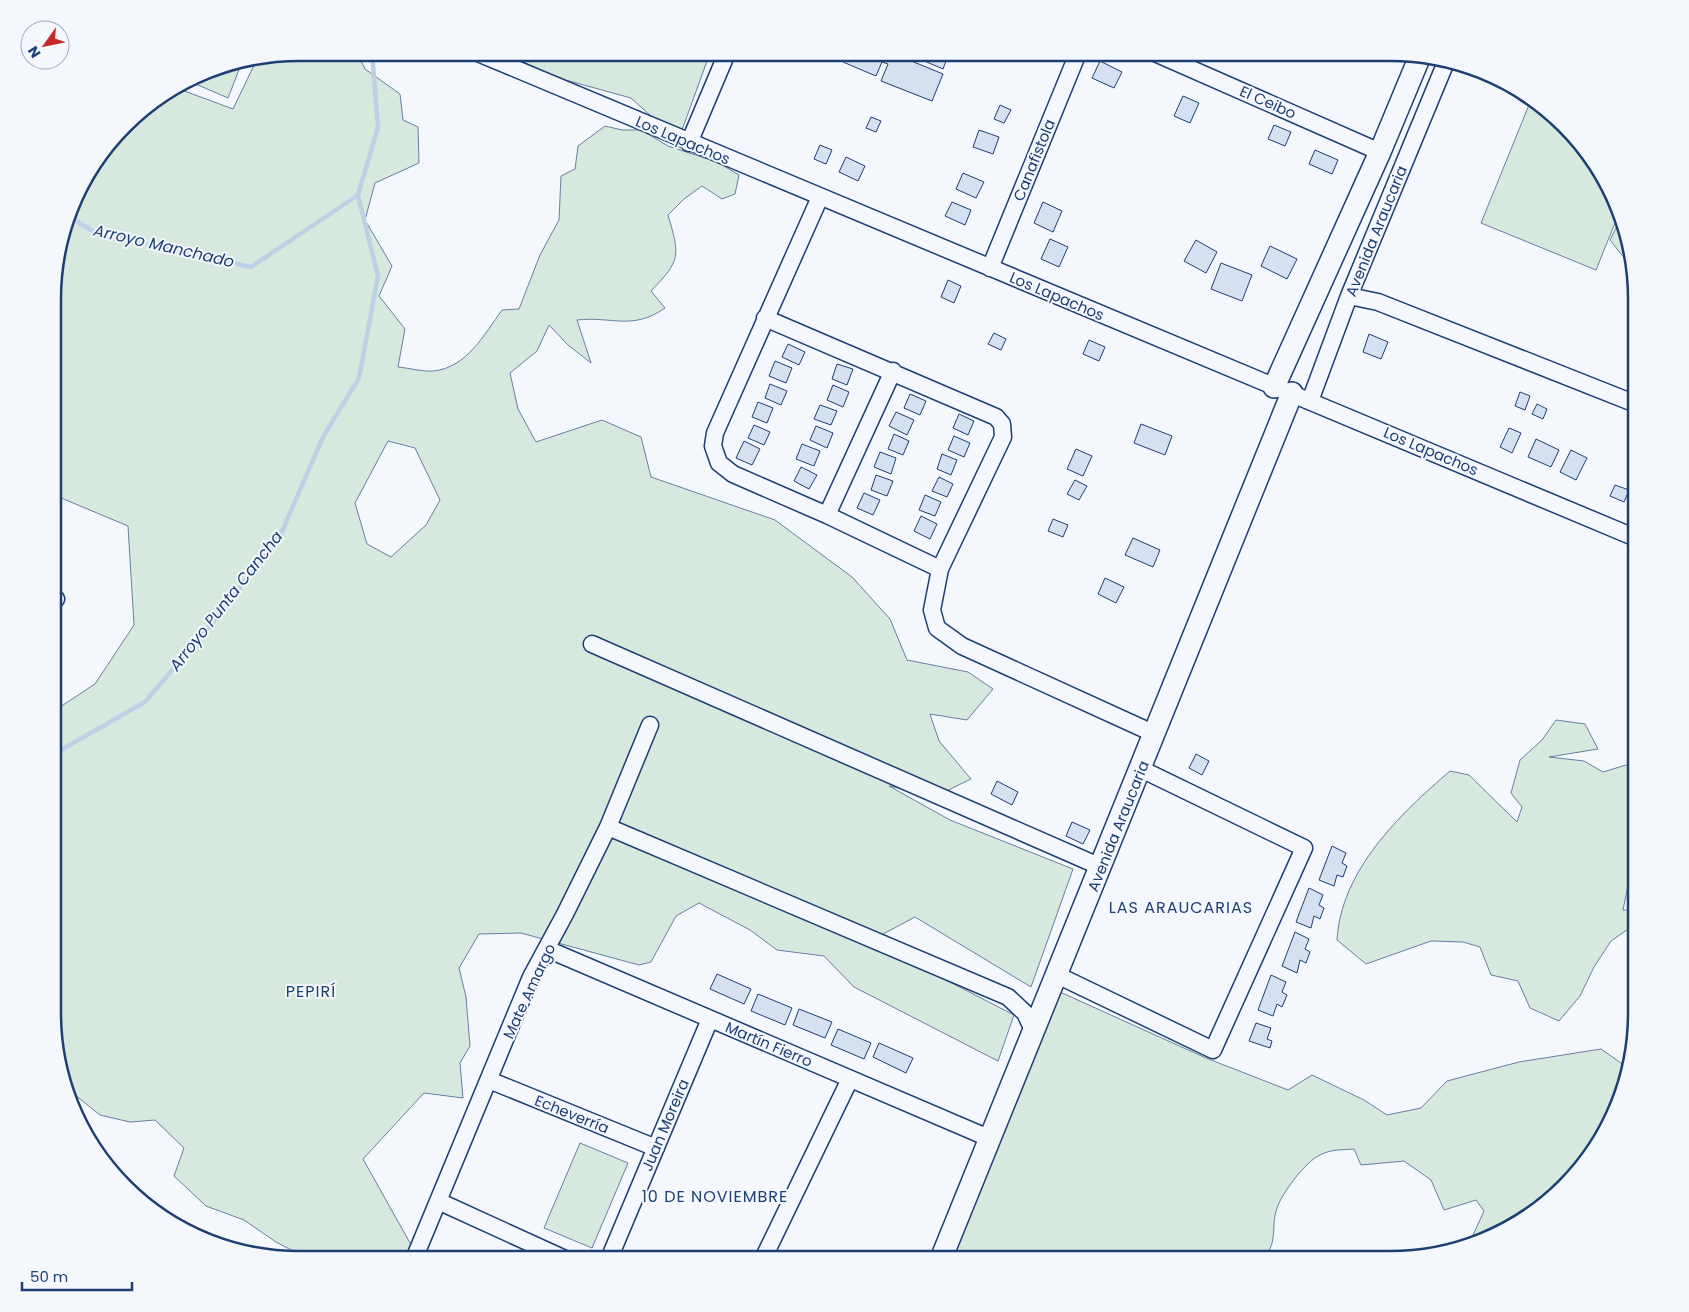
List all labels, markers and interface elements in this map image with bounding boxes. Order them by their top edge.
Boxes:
north arrow [20,20,70,70]
text: N [23,42,45,62]
street label: El Ceibo [1236,80,1300,124]
street label: Los Lapachos [632,111,734,169]
street label: Canafistola [1008,116,1060,204]
street label: Avenida Araucaria [1340,162,1412,300]
water label: Arroyo Manchado [90,218,237,273]
street label: Los Lapachos [1006,267,1108,325]
street label: Los Lapachos [1380,422,1482,480]
water label: Arroyo Punta Cancha [163,526,288,677]
street label: Avenida Araucaria [1082,757,1154,895]
district label: LAS ARAUCARIAS [1109,896,1253,919]
street label: Mate Amargo [498,940,560,1042]
district label: PEPIRÍ [286,980,336,1003]
street label: Martín Fierro [722,1016,816,1072]
street label: Juan Moreira [636,1076,694,1174]
street label: Echeverría [532,1090,612,1138]
district label: 10 DE NOVIEMBRE [642,1185,788,1208]
scale bar [22,1260,132,1292]
text: 50 m [30,1266,68,1287]

